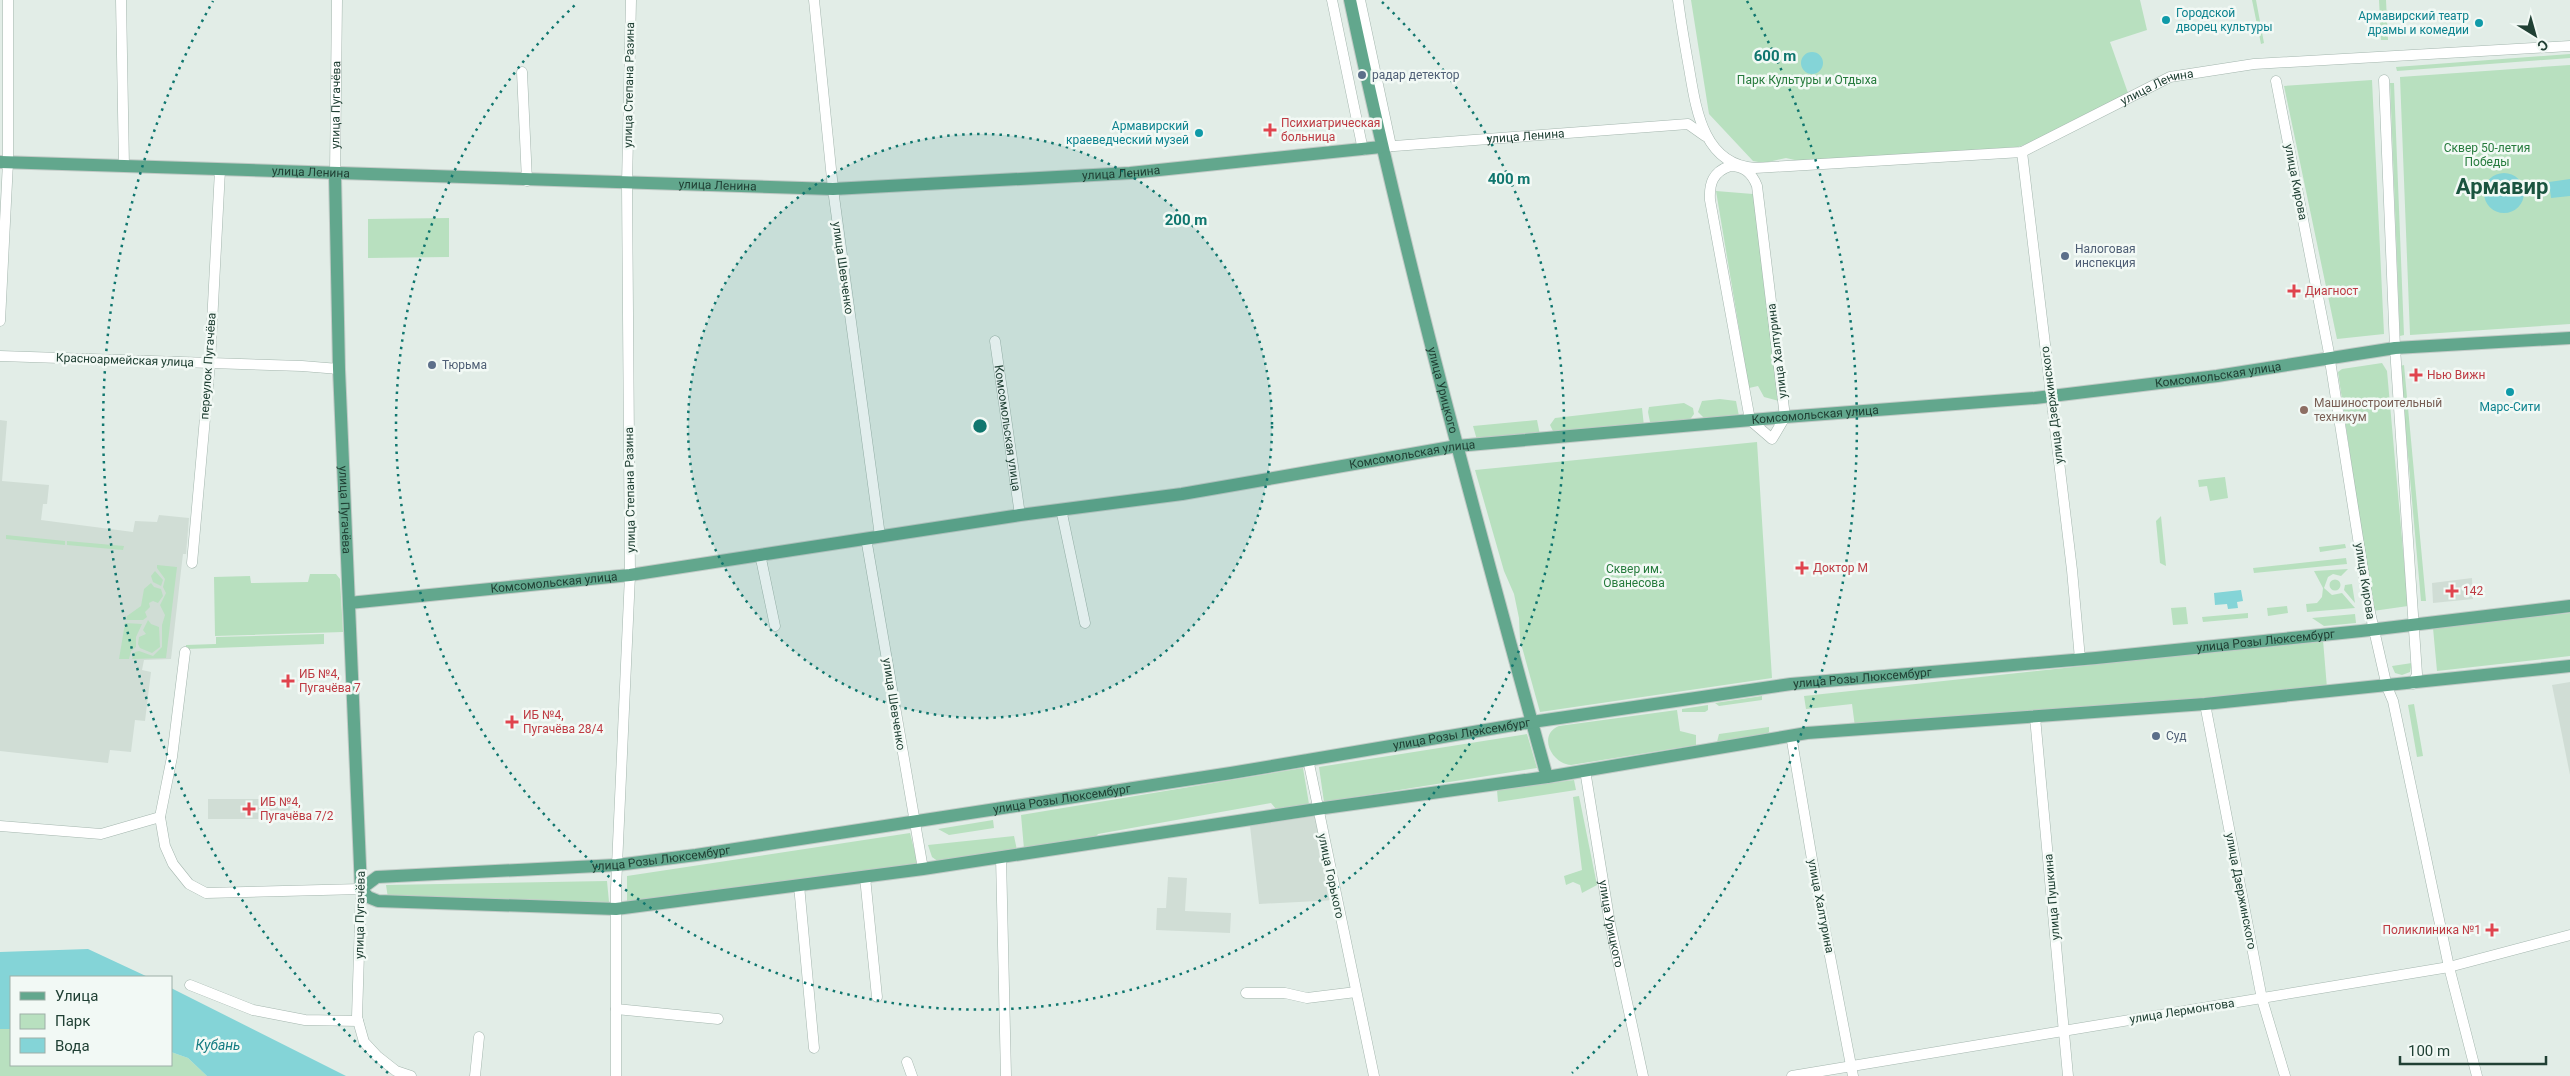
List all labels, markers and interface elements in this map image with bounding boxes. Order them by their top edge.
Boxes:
place label: Городской дворец культуры [2176,6,2273,34]
place label: Армавирский театр драмы и комедии [2358,9,2469,37]
north arrow [2510,10,2560,60]
marker: Городской дворец культуры [2160,14,2172,26]
marker: Армавирский театр драмы и комедии [2473,17,2485,29]
street label: улица Степана Разина [621,22,637,148]
text: С [2534,36,2551,55]
text: 600 m [1754,47,1796,65]
street label: улица Пугачёва [328,61,343,149]
street label: улица Ленина [2118,66,2194,108]
place label: радар детектор [1372,68,1460,82]
marker: радар детектор [1356,69,1368,81]
park label: Парк Культуры и Отдыха [1737,73,1877,87]
place label: Психиатрическая больница [1281,116,1380,144]
place label: Армавирский краеведческий музей [1066,119,1189,147]
marker: Психиатрическая больница [1263,123,1277,137]
street label: улица Ленина [1486,126,1565,146]
marker: Армавирский краеведческий музей [1193,127,1205,139]
park label: Сквер 50-летия Победы [2444,141,2530,169]
street label: улица Кирова [2282,143,2310,221]
street label: улица Ленина [1082,163,1161,183]
street label: улица Ленина [272,164,350,180]
text: 400 m [1488,170,1530,188]
district label: Армавир [2456,174,2548,199]
street label: улица Ленина [678,177,757,194]
text: 200 m [1165,211,1207,229]
street label: улица Шевченко [830,221,856,315]
place label: Налоговая инспекция [2075,242,2136,270]
marker: Налоговая инспекция [2059,250,2071,262]
marker: Диагност [2287,284,2301,298]
place label: Диагност [2305,284,2359,298]
street label: улица Халтурина [1764,303,1790,399]
street label: переулок Пугачёва [197,312,219,420]
street label: улица Урицкого [1425,345,1461,435]
street label: улица Дзержинского [2038,345,2066,465]
street label: Красноармейская улица [56,351,194,369]
place label: Тюрьма [442,358,487,372]
marker: Тюрьма [426,359,438,371]
street label: Комсомольская улица [2154,359,2282,390]
street label: Комсомольская улица [992,364,1024,492]
marker: Нью Вижн [2409,368,2423,382]
place label: Нью Вижн [2427,368,2485,382]
marker: Марс-Сити [2504,386,2516,398]
place label: Машиностроительный техникум [2314,396,2442,424]
place label: Марс-Сити [2480,400,2540,414]
street label: Комсомольская улица [1751,403,1879,427]
marker: Машиностроительный техникум [2298,404,2310,416]
centre of rings [971,417,989,435]
street label: улица Степана Разина [622,427,638,553]
street label: Комсомольская улица [1348,437,1476,472]
street label: улица Пугачёва [336,466,354,554]
street label: улица Кирова [2352,542,2378,620]
marker: Доктор М [1795,561,1809,575]
place label: Доктор М [1813,561,1868,575]
park label: Сквер им. Ованесова [1603,562,1665,590]
street label: Комсомольская улица [490,569,618,596]
marker: 142 [2445,584,2459,598]
place label: 142 [2463,584,2483,598]
street label: улица Розы Люксембург [2196,627,2336,655]
street label: улица Шевченко [880,657,908,751]
street label: улица Розы Люксембург [1793,665,1932,691]
place label: ИБ №4, Пугачёва 7 [299,667,361,695]
marker: ИБ №4, Пугачёва 7 [281,674,295,688]
place label: ИБ №4, Пугачёва 28/4 [523,708,604,736]
marker: ИБ №4, Пугачёва 28/4 [505,715,519,729]
street label: улица Розы Люксембург [1392,715,1531,752]
place label: Суд [2166,729,2186,743]
marker: Суд [2150,730,2162,742]
street label: улица Розы Люксембург [992,781,1132,816]
place label: ИБ №4, Пугачёва 7/2 [260,795,334,823]
marker: ИБ №4, Пугачёва 7/2 [242,802,256,816]
street label: улица Горького [1315,832,1347,920]
street label: улица Дзержинского [2223,832,2259,951]
street label: улица Розы Люксембург [592,843,731,873]
street label: улица Пушкина [2041,853,2063,941]
street label: улица Халтурина [1805,858,1837,954]
street label: улица Пугачёва [352,871,368,959]
street label: улица Урицкого [1596,879,1626,969]
place label: Поликлиника №1 [2383,923,2481,937]
marker: Поликлиника №1 [2485,923,2499,937]
legend [10,976,172,1066]
text: Улица [55,987,98,1005]
street label: улица Лермонтова [2129,996,2235,1026]
text: Парк [55,1012,90,1030]
scale bar [2400,1034,2546,1066]
text: Вода [55,1037,90,1055]
water label: Кубань [196,1037,241,1053]
text: 100 m [2408,1042,2450,1060]

